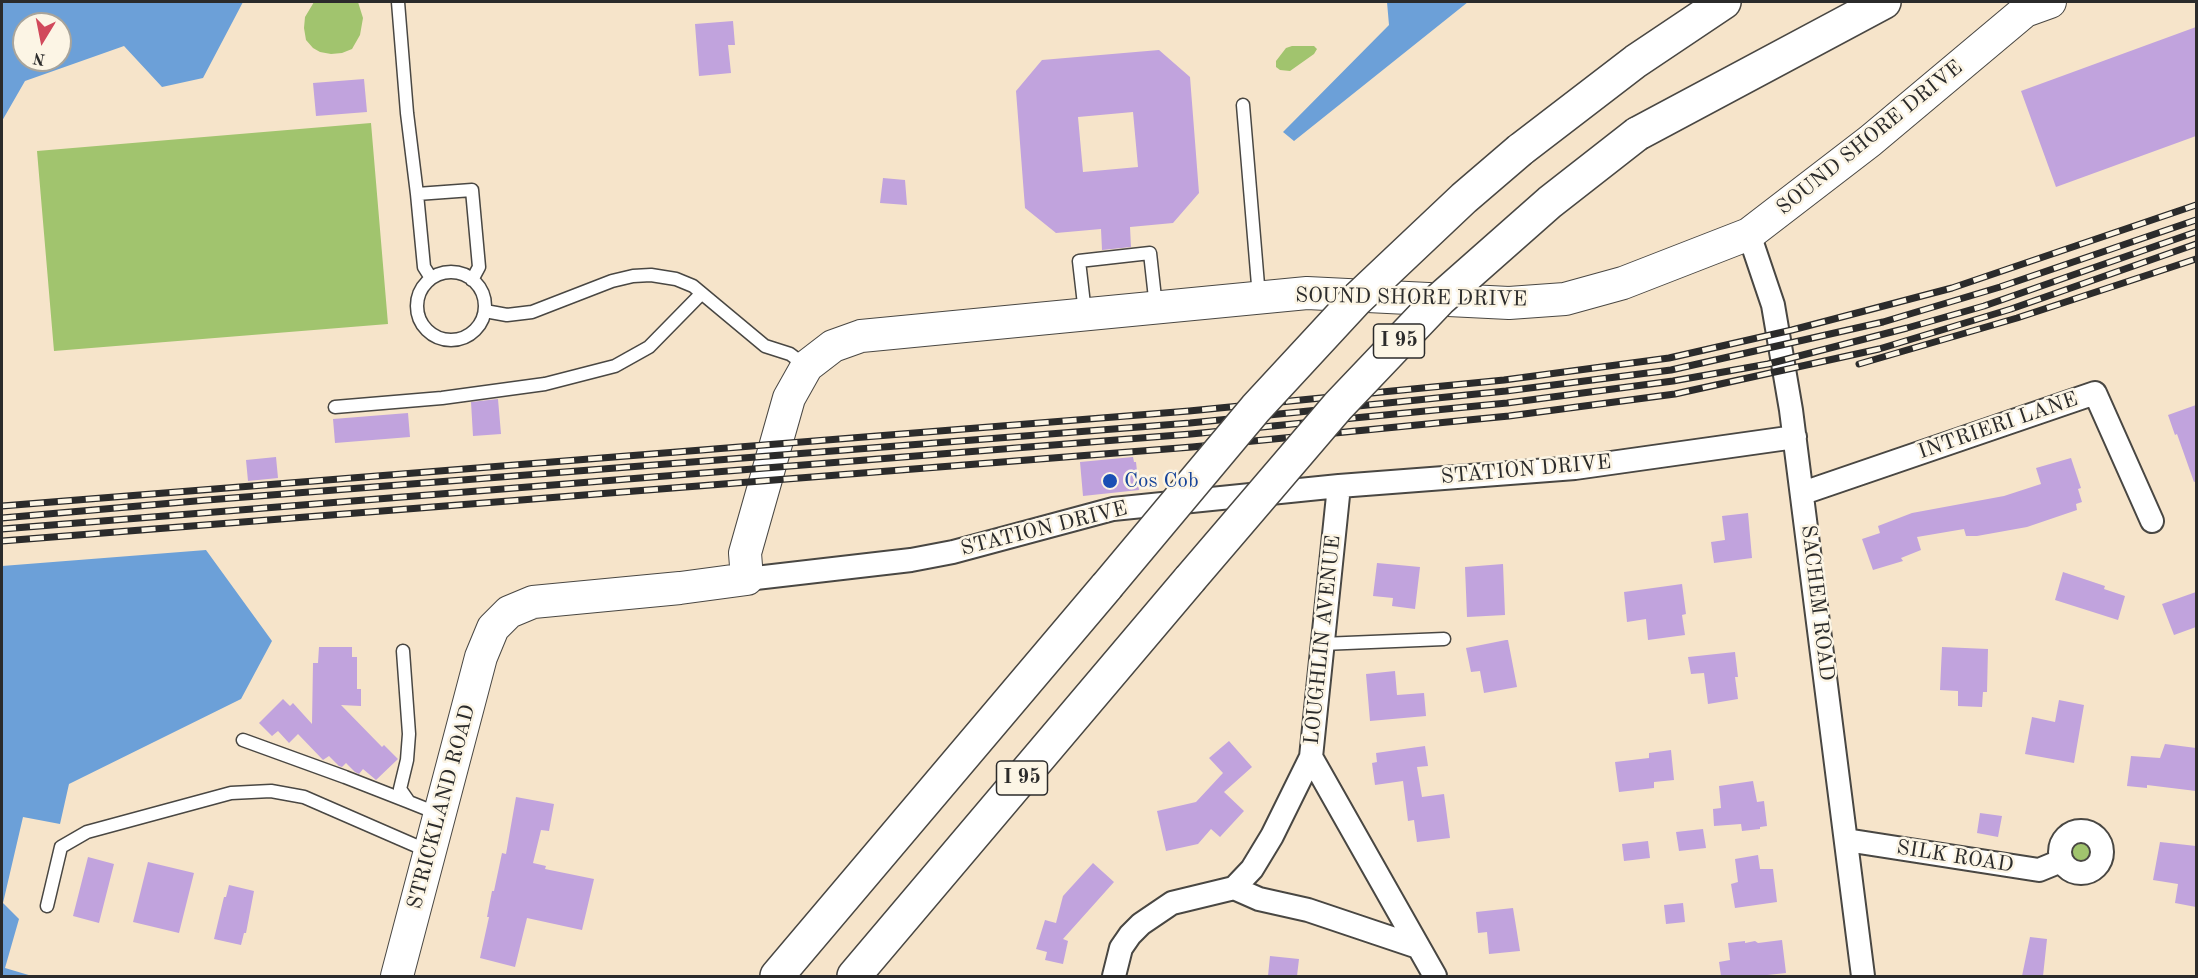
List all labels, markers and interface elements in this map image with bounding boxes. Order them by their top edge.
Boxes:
north arrow [12,12,72,72]
text: N [32,49,47,67]
street label: SOUND SHORE DRIVE [1772,55,1968,221]
street label: SOUND SHORE DRIVE [1295,283,1527,313]
road number: I 95 [1374,324,1424,358]
street label: INTRIERI LANE [1915,387,2081,465]
street label: STATION DRIVE [1440,450,1612,490]
place label: Cos Cob [1124,468,1199,494]
marker: Cos Cob [1101,472,1119,490]
street label: STATION DRIVE [958,496,1130,562]
street label: SACHEM ROAD [1795,524,1839,682]
street label: LOUGHLIN AVENUE [1299,534,1347,746]
street label: STRICKLAND ROAD [403,702,481,912]
road number: I 95 [996,761,1048,795]
street label: SILK ROAD [1895,835,2015,879]

